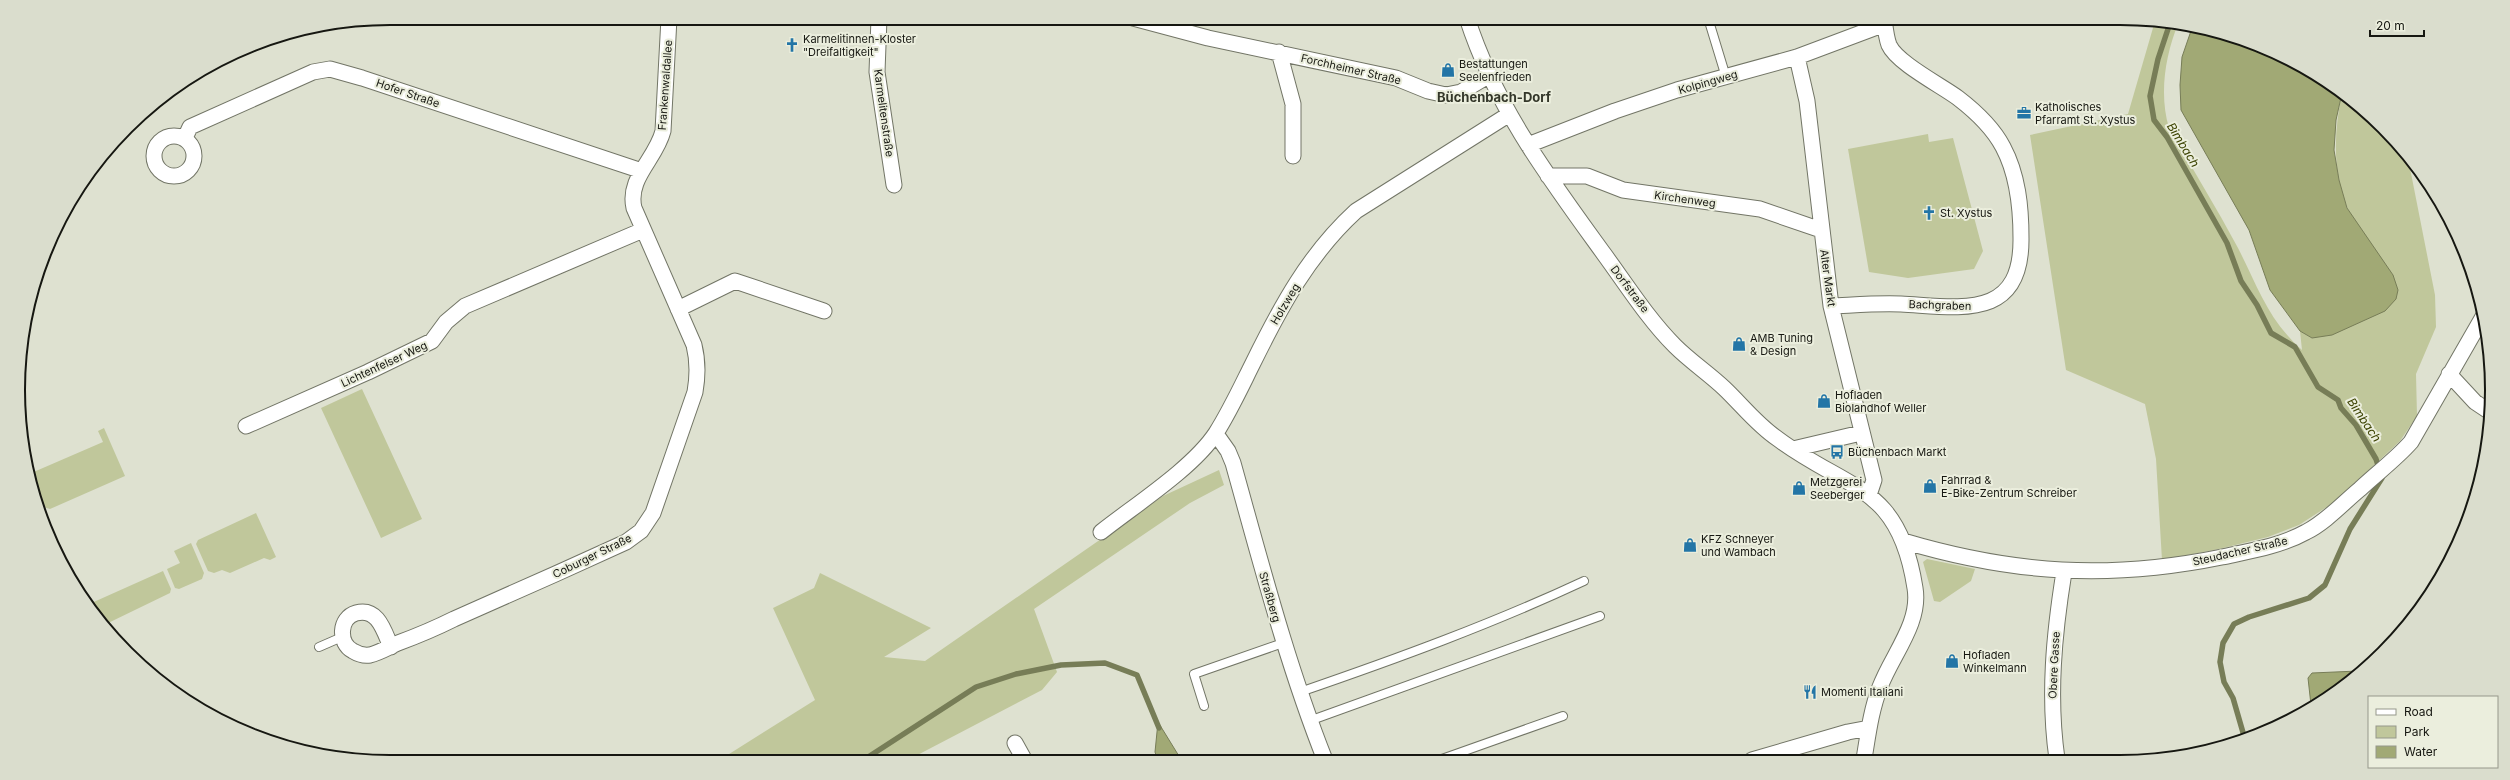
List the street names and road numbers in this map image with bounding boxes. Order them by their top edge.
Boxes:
street label: Frankenwaldallee [655,39,675,131]
street label: Forchheimer Straße [1300,51,1402,87]
street label: Kolpingweg [1677,67,1739,97]
street label: Karmelitenstraße [871,68,897,158]
street label: Hofer Straße [374,76,442,110]
street label: Kirchenweg [1653,188,1717,210]
street label: Alter Markt [1817,248,1839,308]
street label: Dorfstraße [1608,263,1652,315]
street label: Holzweg [1267,281,1303,327]
street label: Bachgraben [1908,297,1972,313]
street label: Lichtenfelser Weg [339,338,429,390]
street label: Coburger Straße [550,531,634,581]
street label: Steudacher Straße [2191,533,2289,569]
street label: Straßberg [1256,570,1284,624]
street label: Obere Gasse [2045,631,2063,699]

